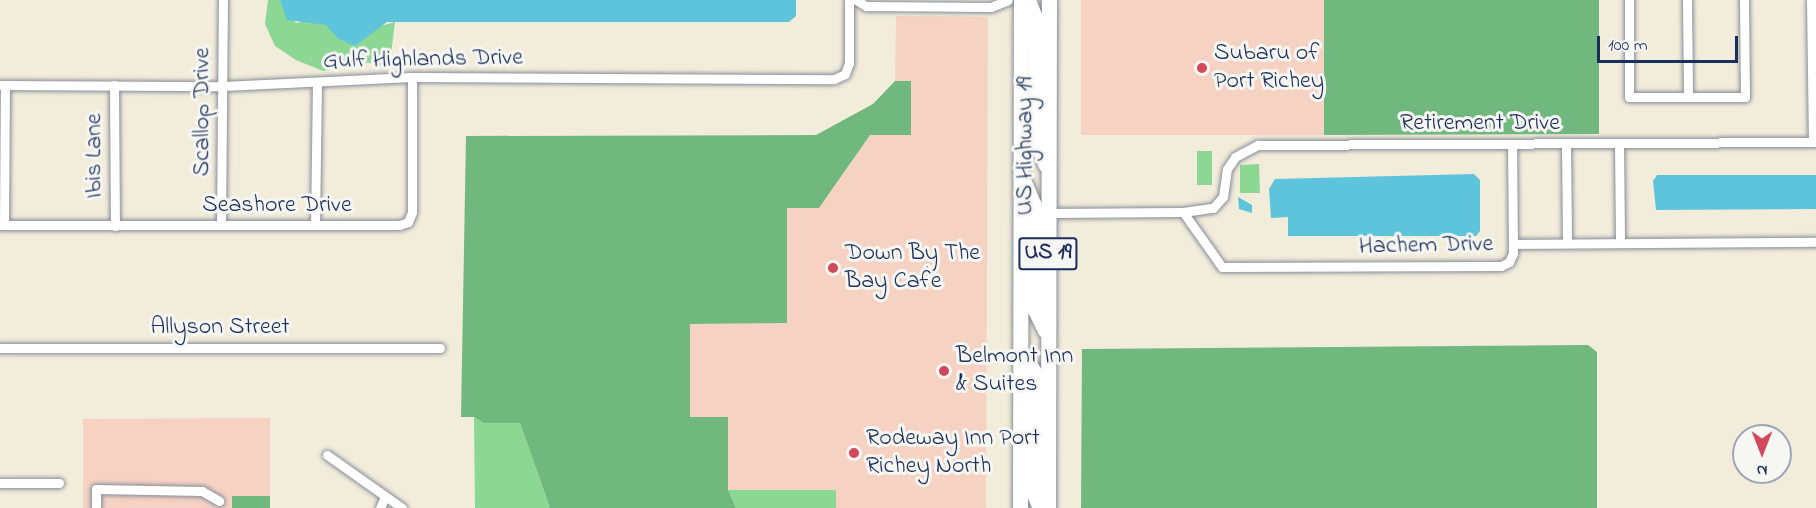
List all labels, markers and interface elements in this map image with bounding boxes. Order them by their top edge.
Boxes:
scale bar [1600,24,1741,62]
text: 100 m [1608,33,1648,59]
place label: Subaru of Port Richey [1214,40,1324,96]
street label: Gulf Highlands Drive [323,44,523,76]
street label: Scallop Drive [189,48,217,176]
marker: Subaru of Port Richey [1195,61,1209,75]
street label: US Highway 19 [1012,77,1040,215]
street label: Retirement Drive [1400,110,1560,138]
street label: Ibis Lane [81,113,109,199]
street label: Seashore Drive [202,192,352,220]
street label: Hachem Drive [1359,230,1493,262]
road number: US 19 [1018,235,1078,273]
place label: Down By The Bay Cafe [845,240,980,296]
marker: Down By The Bay Cafe [826,261,840,275]
street label: Allyson Street [150,314,290,342]
place label: Belmont Inn & Suites [956,343,1073,399]
marker: Belmont Inn & Suites [937,364,951,378]
north arrow [1732,424,1792,484]
place label: Rodeway Inn Port Richey North [866,425,1040,481]
marker: Rodeway Inn Port Richey North [847,446,861,460]
text: N [1757,458,1767,482]

